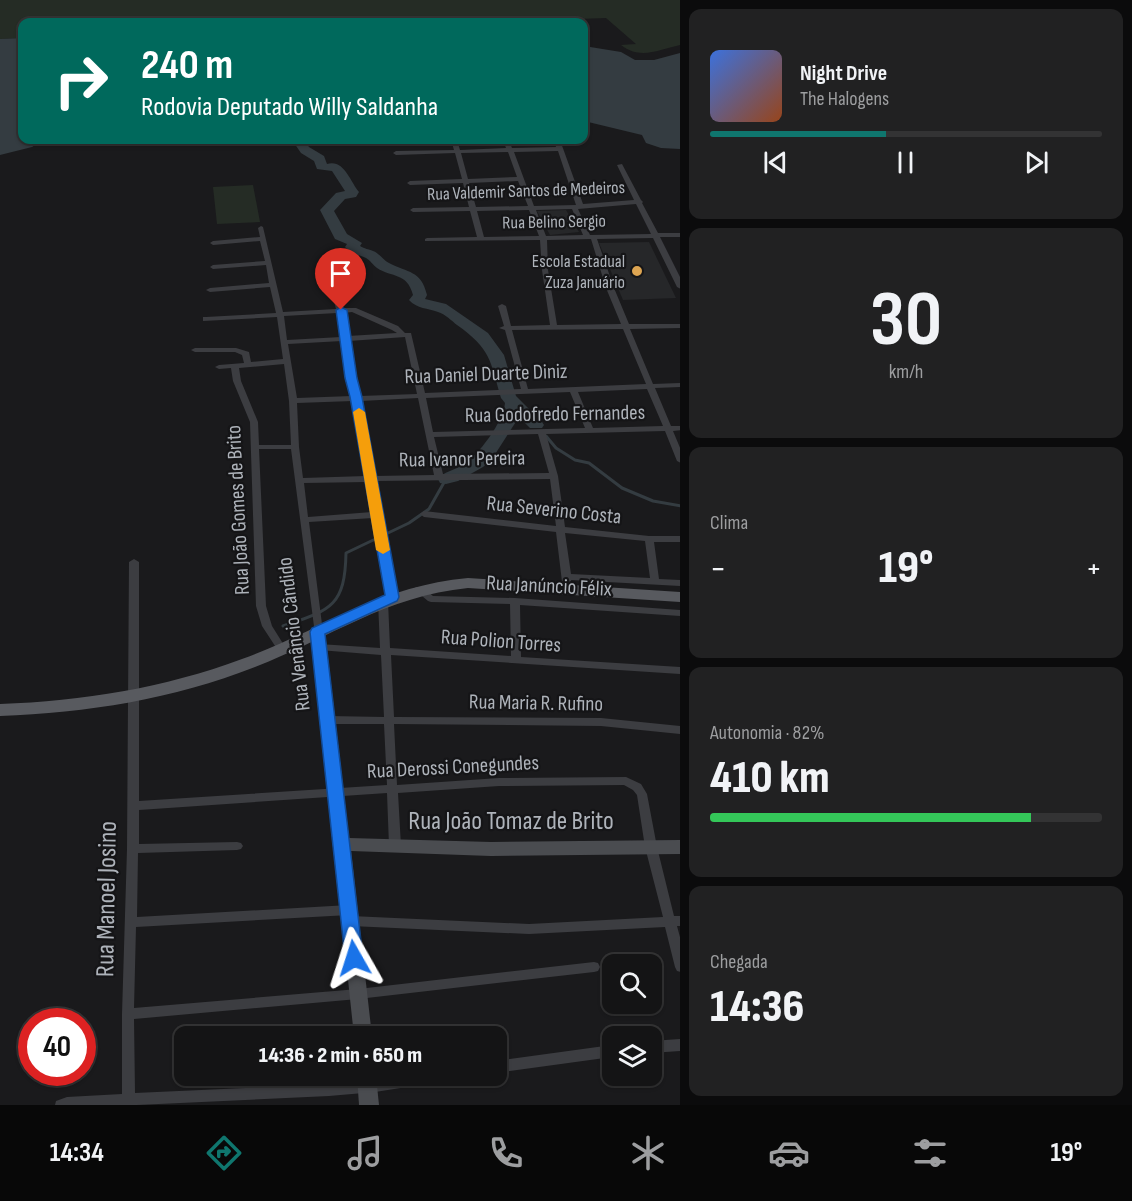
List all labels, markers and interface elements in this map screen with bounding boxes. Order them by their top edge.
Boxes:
text: 240 m [141,40,233,91]
icon: right [42,42,120,120]
text: Night Drive [800,60,887,87]
text: The Halogens [800,87,889,111]
text: Rodovia Deputado Willy Saldanha [141,91,438,123]
icon: previous [759,146,792,179]
icon: pause [889,146,922,179]
icon: next [1020,146,1053,179]
street label: Rua Valdemir Santos de Medeiros [427,177,625,205]
street label: Rua Belino Sergio [502,211,606,233]
pin [315,248,366,310]
place label: Escola Estadual Zuza Januário [532,251,625,293]
icon: arrive [324,257,357,290]
marker: Escola Estadual Zuza Januário [630,264,644,278]
text: 30 [870,274,942,367]
street label: Rua Daniel Duarte Diniz [404,359,568,389]
text: km/h [889,360,923,384]
street label: Rua Godofredo Fernandes [465,400,645,428]
street label: Rua João Gomes de Brito [221,425,255,595]
street label: Rua Ivanor Pereira [399,445,525,473]
street label: Rua Severino Costa [485,491,623,529]
text: Clima [710,511,748,535]
text: 19° [879,541,933,596]
text: − [710,549,726,589]
text: + [1086,549,1102,589]
street label: Rua Venâncio Cândido [272,556,316,712]
street label: Rua Janúncio Félix [486,570,613,602]
street label: Rua Polion Torres [440,624,562,658]
street label: Rua Maria R. Rufino [469,689,603,717]
text: Autonomia · 82% [710,721,824,745]
street label: Rua Derossi Conegundes [366,750,540,784]
text: 410 km [710,751,830,806]
street label: Rua João Tomaz de Brito [408,806,614,837]
street label: Rua Manoel Josino [90,821,124,977]
position arrow [322,926,386,990]
text: Chegada [710,950,768,974]
map controls [602,954,662,1086]
button: search [602,954,662,1014]
text: 14:36 [710,980,804,1035]
speed limit sign: 40 [18,1008,96,1086]
button: layers [602,1026,662,1086]
text: 14:36 · 2 min · 650 m [259,1042,422,1069]
icon: directions [203,1132,245,1174]
icon: music [344,1132,386,1174]
icon: phone [485,1132,527,1174]
icon: climate [627,1132,669,1174]
icon: car [768,1132,810,1174]
icon: filters [909,1132,951,1174]
text: 14:34 [50,1137,104,1169]
text: 19° [1050,1137,1082,1169]

